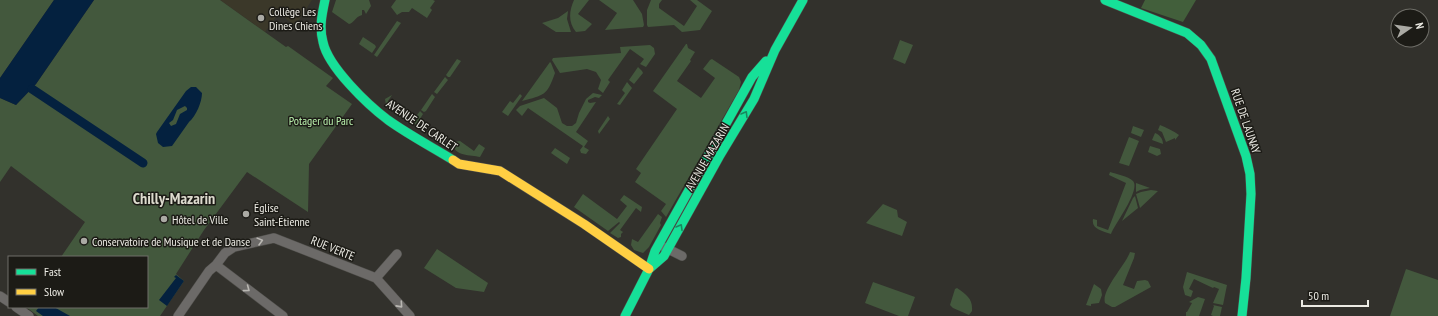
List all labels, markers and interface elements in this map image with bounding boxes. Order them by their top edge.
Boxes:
place label: Collège Les Dines Chiens [269,4,322,33]
north arrow [1390,8,1430,48]
marker: Collège Les Dines Chiens [256,13,266,23]
text: N [1412,21,1427,30]
street label: RUE DE LAUNAY [1228,87,1264,156]
street label: AVENUE DE CARLET [384,96,461,155]
one-way arrow [740,111,748,118]
park label: Potager du Parc [289,113,354,128]
street label: AVENUE MAZARIN [682,121,732,193]
district label: Chilly-Mazarin [133,188,215,208]
place label: Église Saint-Étienne [254,200,310,229]
marker: Église Saint-Étienne [241,209,251,219]
place label: Hôtel de Ville [172,212,228,227]
marker: Hôtel de Ville [159,214,169,224]
one-way arrow [675,224,682,231]
street label: RUE VERTE [309,232,357,264]
place label: Conservatoire de Musique et de Danse [92,234,250,249]
marker: Conservatoire de Musique et de Danse [79,236,89,246]
one-way arrow [256,237,263,246]
legend [8,256,148,308]
text: Fast [44,264,62,279]
scale bar [1302,282,1368,308]
text: Slow [44,284,65,299]
one-way arrow [242,284,249,291]
text: 50 m [1308,288,1329,303]
one-way arrow [395,300,402,307]

